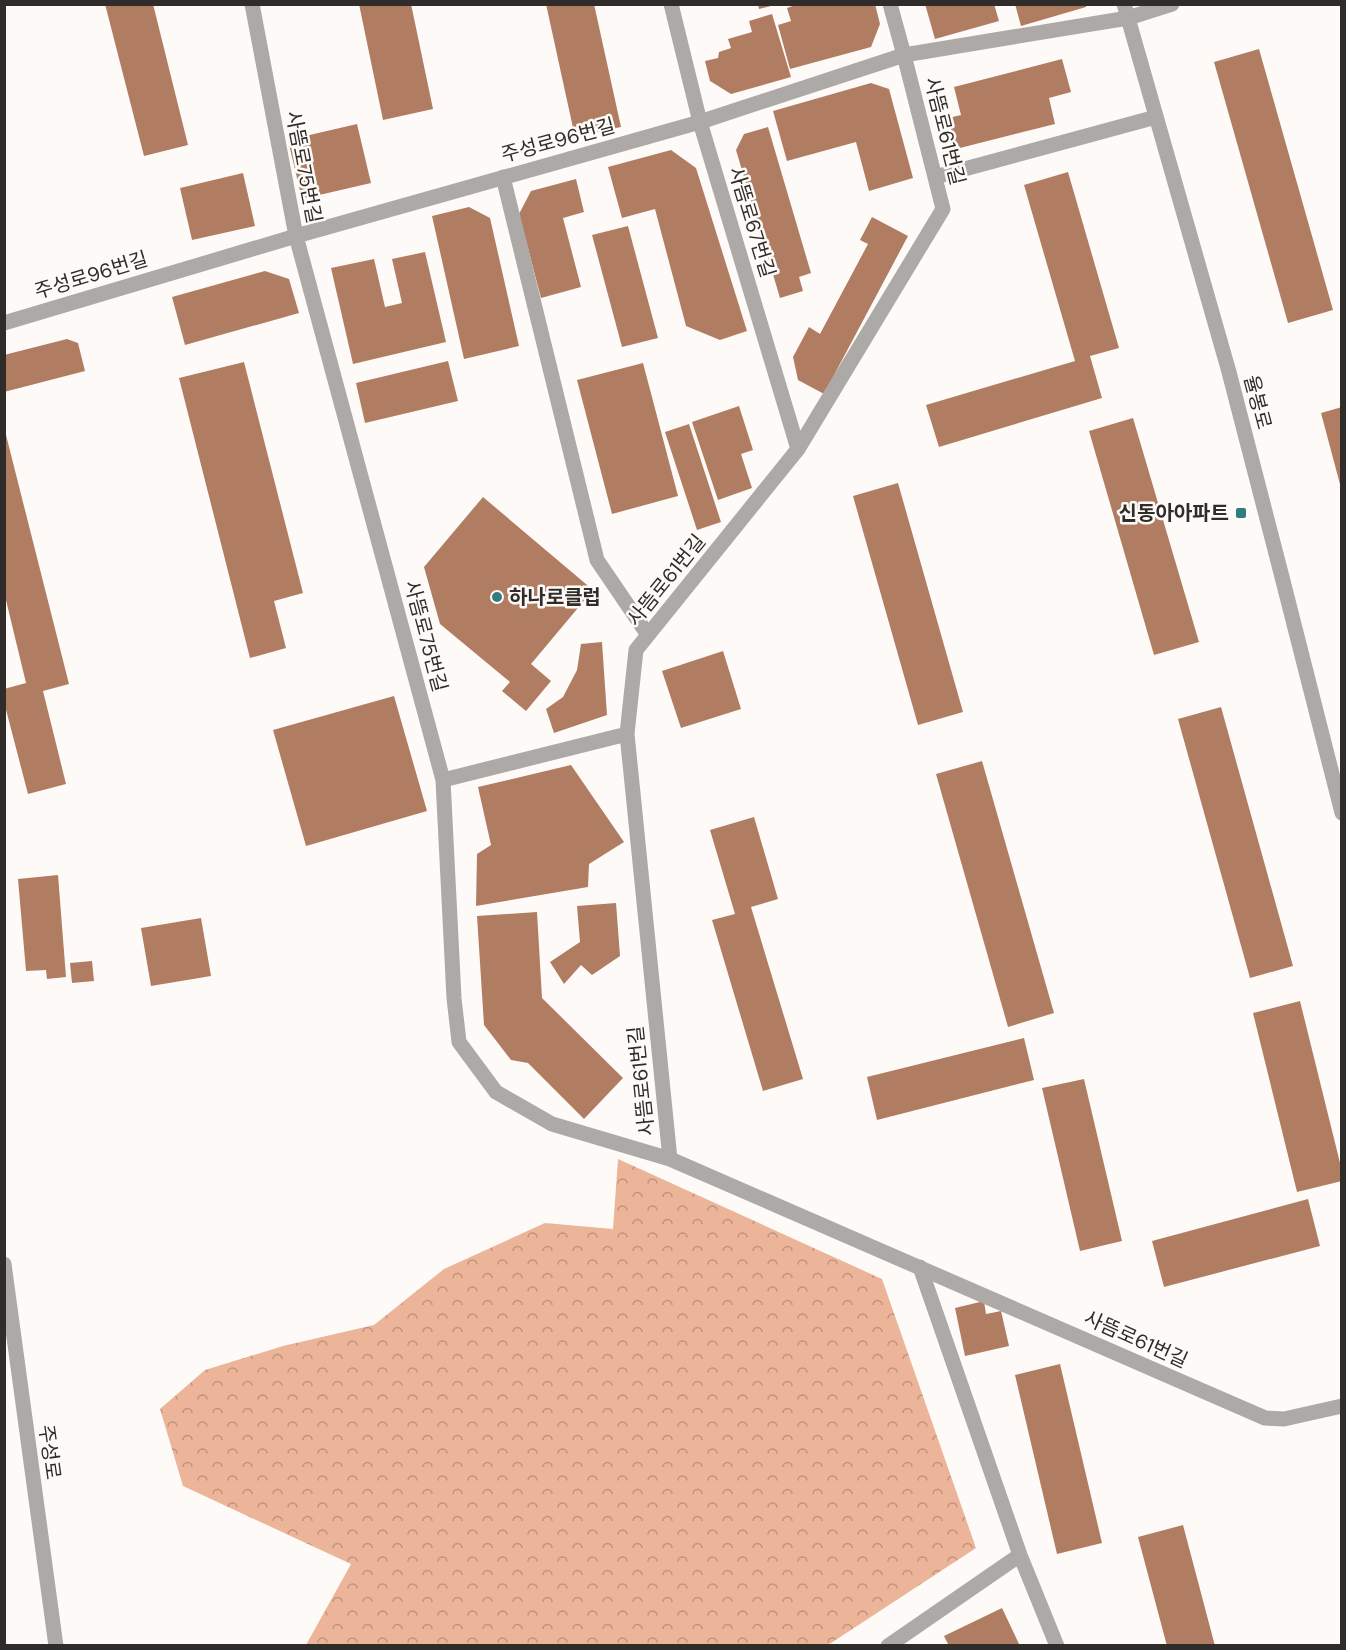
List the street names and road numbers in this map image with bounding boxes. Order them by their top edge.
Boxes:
street label: 사뜸로61번길 [919,74,971,188]
street label: 사뜸로75번길 [280,108,328,226]
street label: 주성로96번길 [498,112,618,168]
street label: 사뜸로67번길 [723,163,781,281]
street label: 주성로96번길 [31,245,151,305]
street label: 율봉로 [1238,372,1278,432]
street label: 사뜸로61번길 [621,529,711,631]
street label: 사뜸로75번길 [399,577,453,695]
street label: 사뜸로61번길 [622,1025,660,1137]
street label: 사뜸로61번길 [1080,1305,1192,1373]
street label: 주성로 [33,1423,67,1481]

